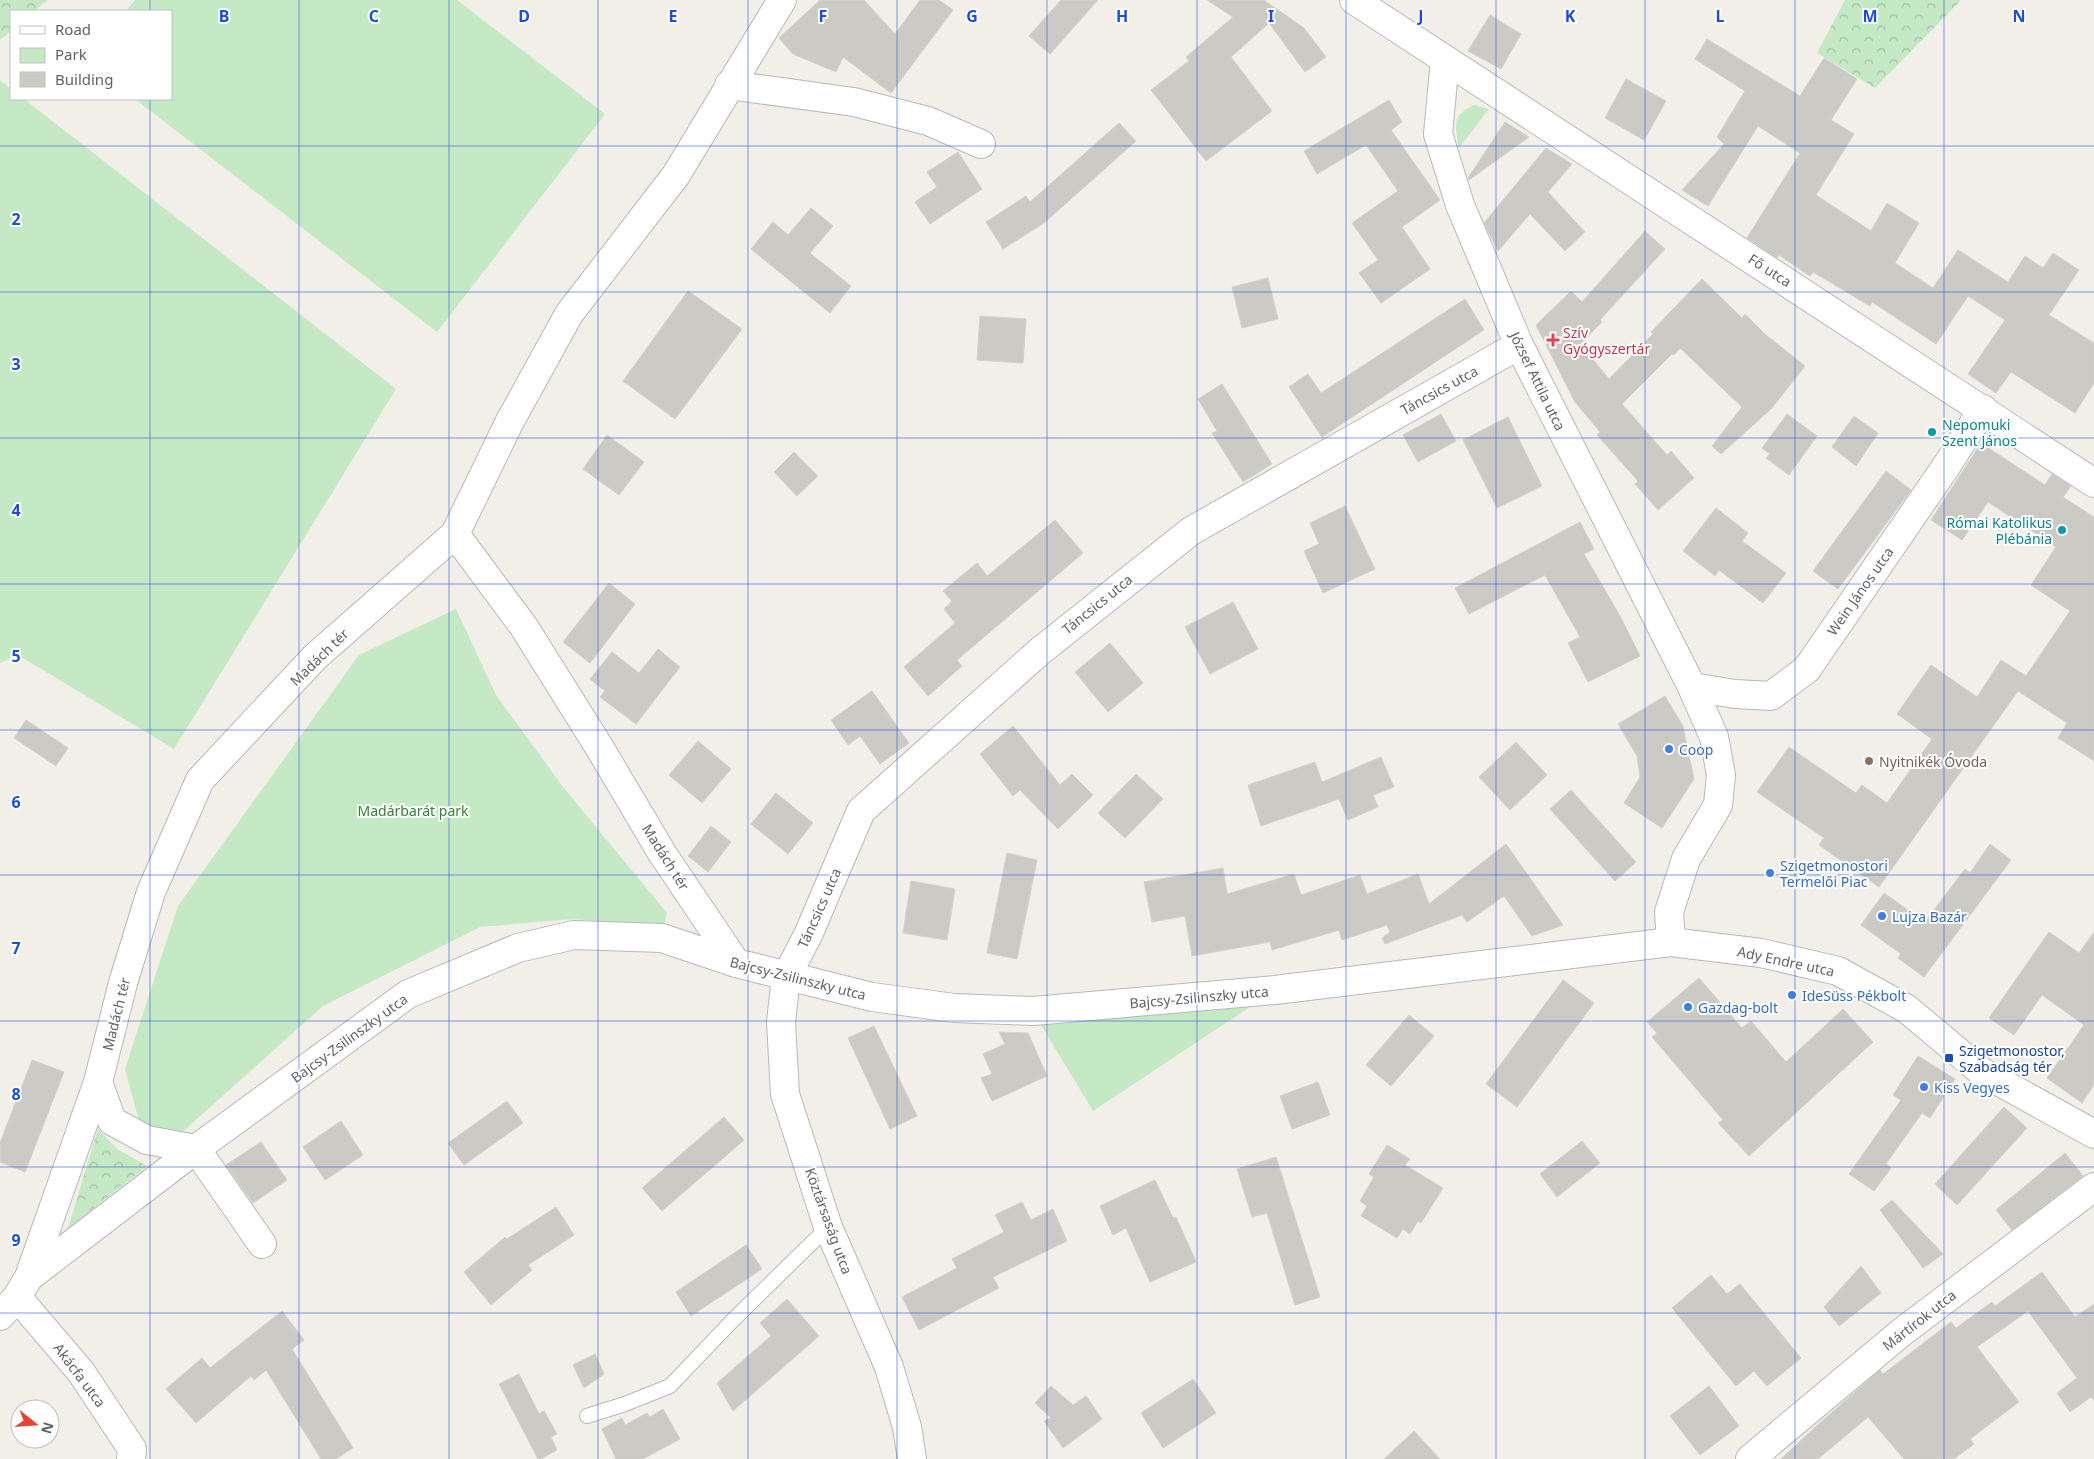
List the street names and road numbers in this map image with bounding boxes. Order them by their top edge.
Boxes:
street label: Fő utca [1745,249,1795,291]
street label: József Attila utca [1505,327,1570,434]
street label: Táncsics utca [1397,361,1481,419]
street label: Wein János utca [1822,543,1898,639]
street label: Táncsics utca [1058,570,1136,638]
street label: Madách tér [286,624,353,690]
street label: Madách tér [638,820,694,894]
street label: Táncsics utca [793,865,845,951]
street label: Ady Endre utca [1736,941,1836,981]
street label: Bajcsy-Zsilinszky utca [728,952,868,1004]
street label: Madách tér [98,975,134,1053]
street label: Bajcsy-Zsilinszky utca [1129,981,1269,1013]
street label: Bajcsy-Zsilinszky utca [287,989,411,1087]
street label: Köztársaság utca [801,1165,857,1277]
street label: Mártírok utca [1878,1285,1960,1355]
street label: Akácfa utca [50,1339,110,1411]

